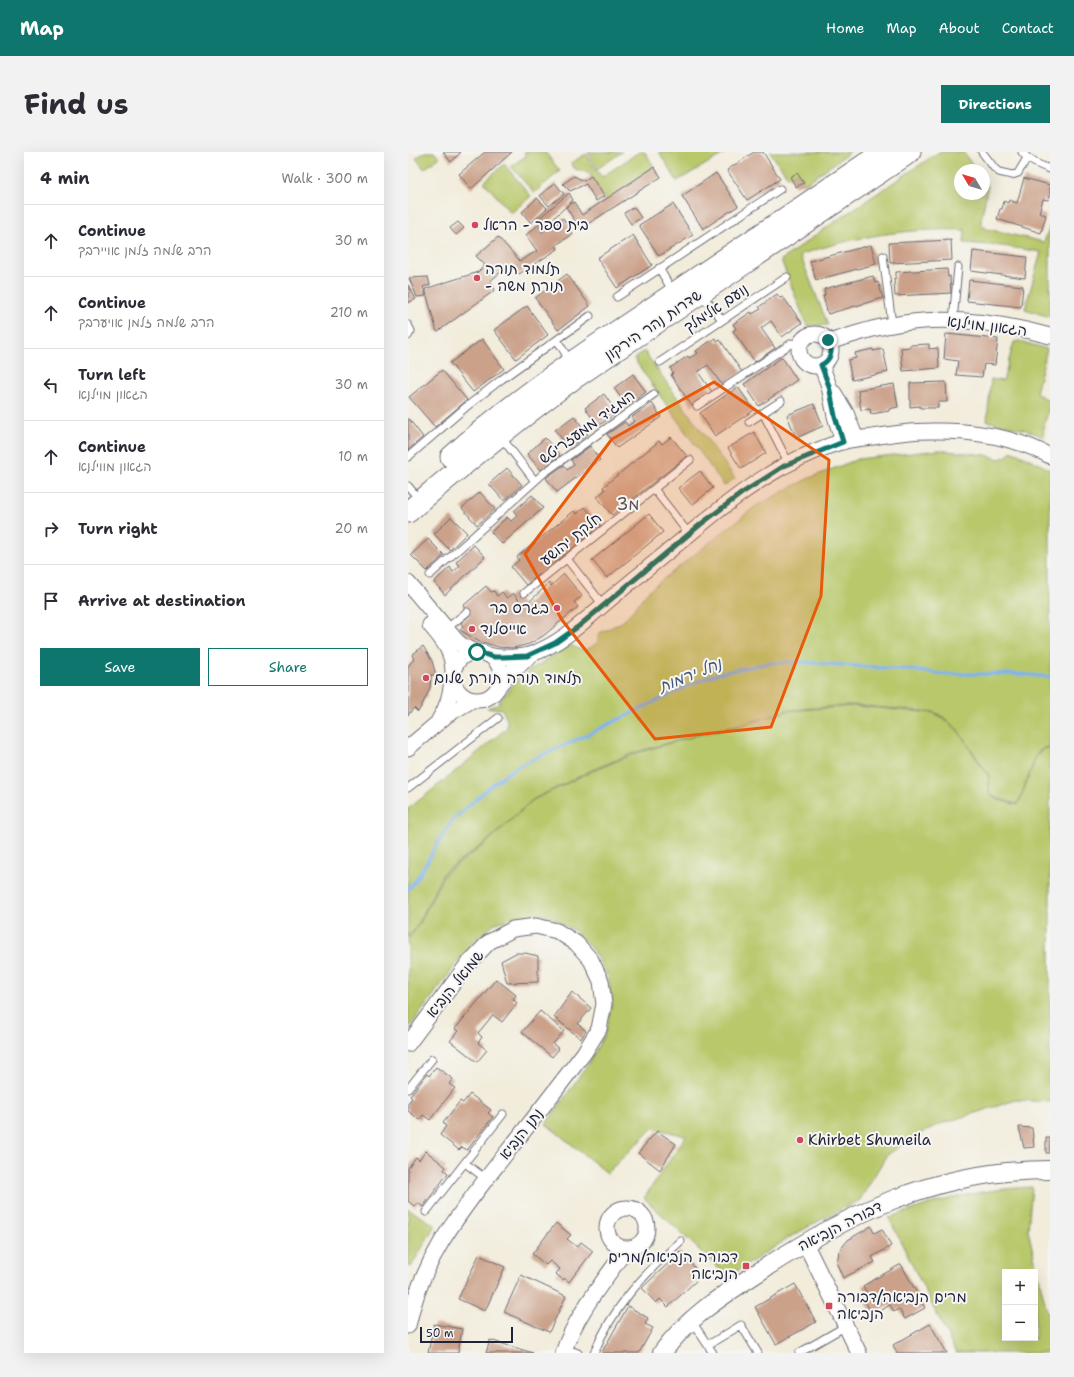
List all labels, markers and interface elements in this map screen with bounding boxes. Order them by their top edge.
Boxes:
text: Map [20,16,64,41]
text: Home [826,19,865,37]
text: Map [887,19,917,37]
text: About [939,19,980,37]
text: Contact [1002,19,1054,37]
text: Find us [24,85,129,123]
button: Directions [941,85,1050,123]
north arrow [954,164,990,200]
text: 4 min [40,167,90,189]
text: Walk · 300 m [281,170,368,187]
place label: בית ספר - הראל [483,215,589,235]
marker: בית ספר - הראל [470,220,480,230]
text: Continue [78,221,146,241]
icon: ahead [40,230,62,252]
text: 30 m [334,232,368,249]
text: הרב שלמה זלמן אויירבך [78,242,211,259]
place label: תלמוד תורה - תורת משה [485,259,563,296]
marker: תלמוד תורה - תורת משה [472,273,482,283]
street label: נועם אלימלך [680,279,752,337]
street label: שדרות נהר הירקון [600,285,706,365]
text: Continue [78,293,146,313]
icon: ahead [40,302,62,324]
text: 210 m [330,304,368,321]
street label: הגאון מוילנא [946,311,1028,341]
text: הרב שלמה זלמן אויערבך [78,314,214,331]
route end [819,331,837,349]
text: Turn left [78,365,146,385]
icon: left [40,374,62,396]
text: 30 m [334,376,368,393]
street label: המגיד ממעזריטש [535,385,639,469]
text: הגאון מוילנא [78,386,148,403]
text: Continue [78,437,146,457]
icon: ahead [40,446,62,468]
text: 10 m [338,448,368,465]
text: הגאון מווילנא [78,458,152,475]
district label: מ3 [616,493,640,515]
street label: חלקת יהושע [536,508,606,570]
icon: right [40,518,62,540]
text: Turn right [78,519,158,539]
text: 20 m [335,520,368,537]
icon: arrive [40,590,62,612]
text: Arrive at destination [78,591,246,611]
place label: בגרס בר [490,598,549,618]
marker: בגרס בר [552,603,562,613]
place label: אייסלנד [480,619,527,639]
marker: אייסלנד [467,624,477,634]
route start [468,643,486,661]
button: Save [40,648,200,686]
button: Share [208,648,368,686]
water label: נחל ירמות [654,652,726,698]
place label: תלמוד תורה תורת שלום [434,668,582,688]
marker: תלמוד תורה תורת שלום [421,673,431,683]
street label: שמואל הנביא [422,946,488,1022]
street label: נתן הנביא [495,1104,547,1164]
place label: Khirbet Shumeila [808,1130,932,1150]
marker: Khirbet Shumeila [795,1135,805,1145]
street label: דבורה הנביאה [794,1196,886,1256]
place label: דבורה הנביאה/מרים הנביאה [608,1247,738,1284]
marker: דבורה הנביאה/מרים הנביאה [741,1261,751,1271]
map controls [1002,1269,1038,1341]
button: + [1002,1269,1038,1305]
place label: מרים הנביאה/דבורה הנביאה [837,1287,967,1324]
marker: מרים הנביאה/דבורה הנביאה [824,1301,834,1311]
button: − [1002,1305,1038,1341]
scale bar [420,1325,513,1344]
text: 50 m [426,1326,454,1341]

